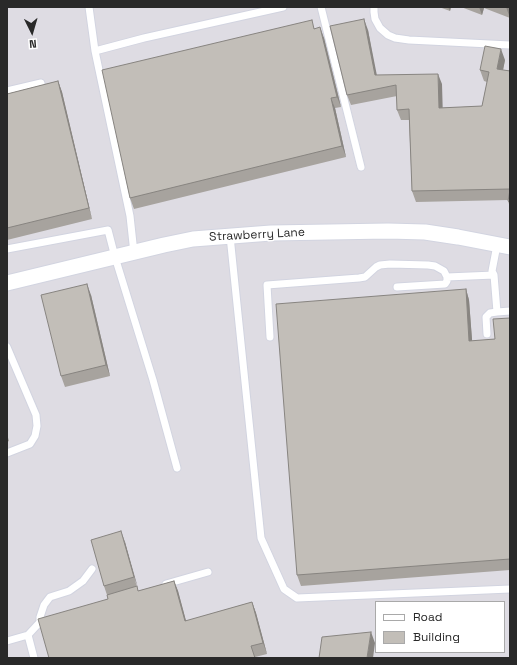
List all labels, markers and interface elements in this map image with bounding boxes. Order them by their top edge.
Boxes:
north arrow [12,12,52,52]
text: N [29,37,37,51]
street label: Strawberry Lane [209,225,305,245]
legend [375,601,505,653]
text: Road [413,609,442,625]
text: Building [413,629,460,645]

